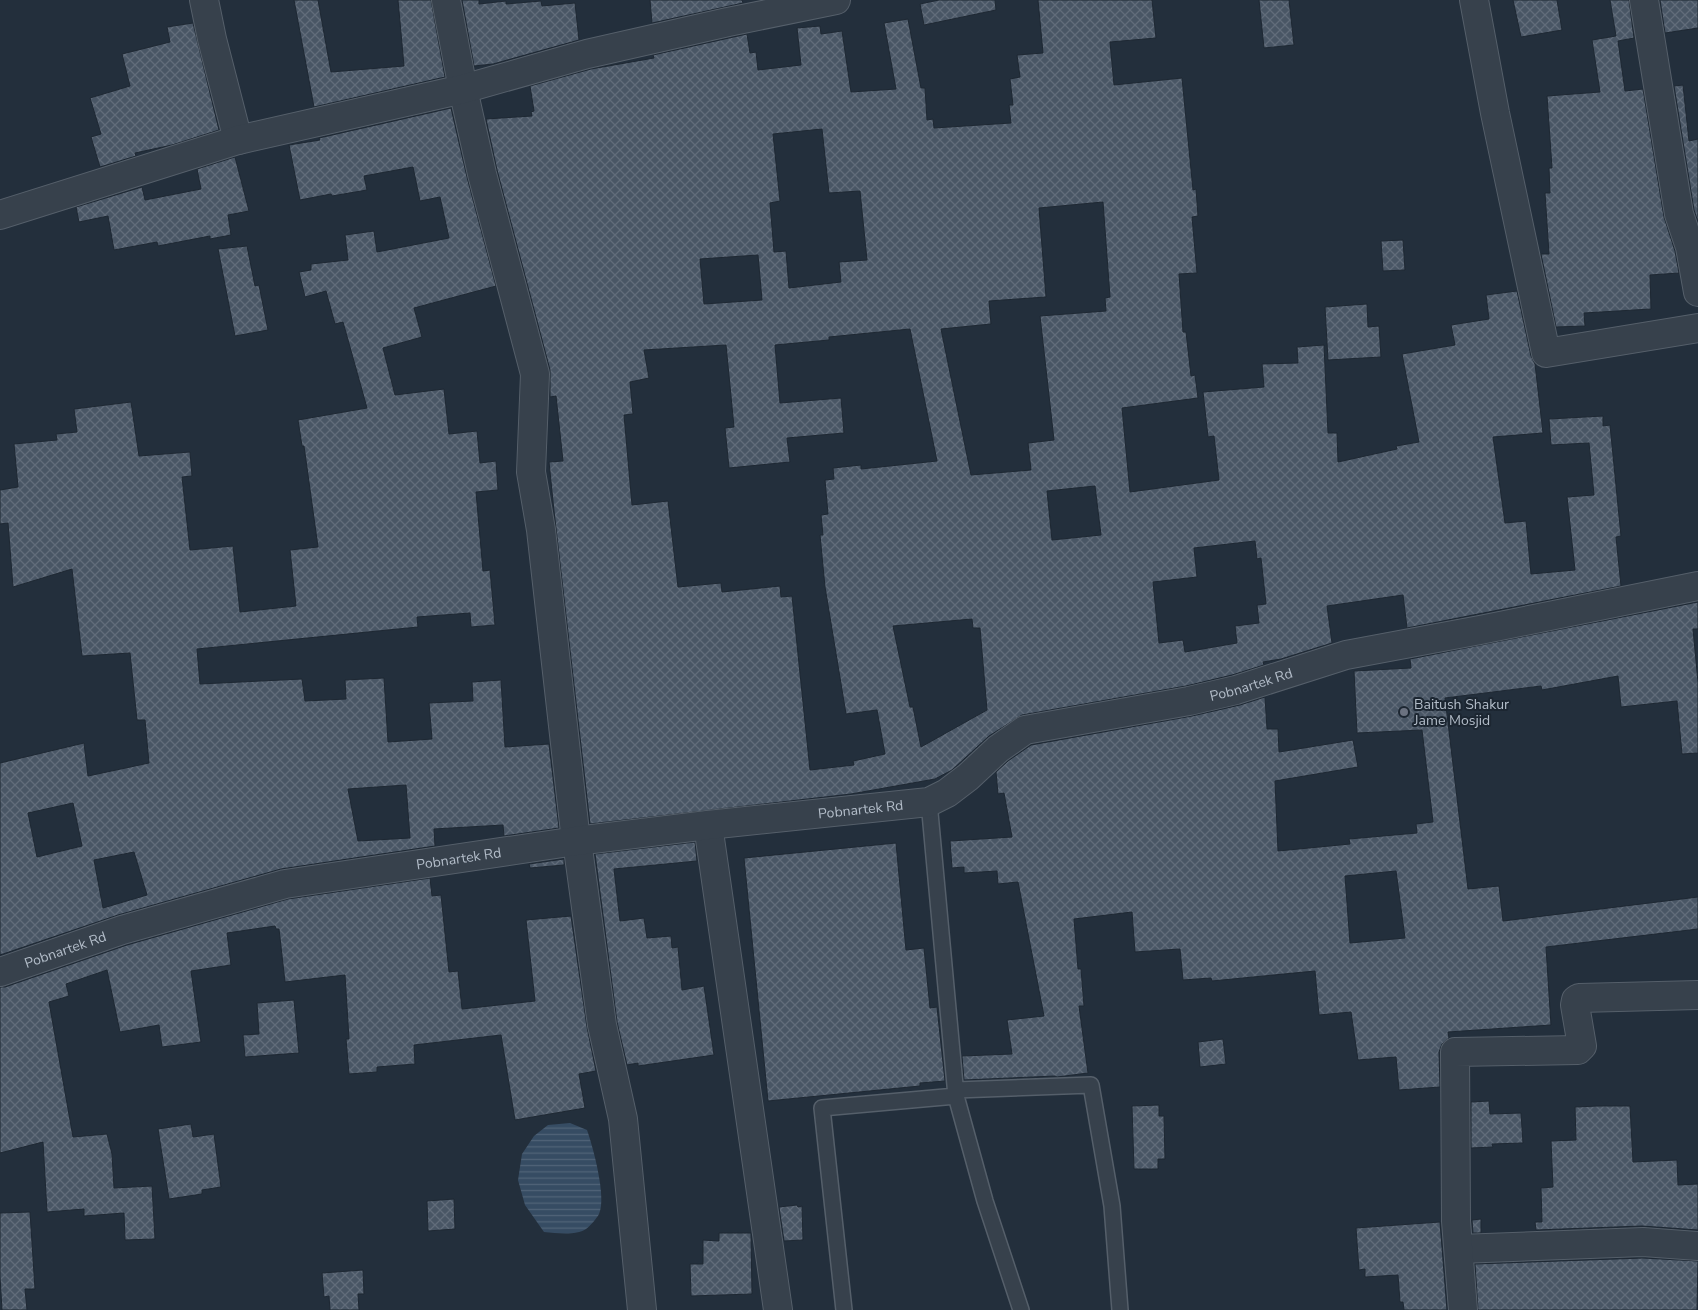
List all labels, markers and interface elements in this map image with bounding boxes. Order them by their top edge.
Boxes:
street label: Pobnartek Rd [1208,663,1295,705]
place label: Baitush Shakur Jame Mosjid [1413,695,1509,730]
marker: Baitush Shakur Jame Mosjid [1398,706,1410,718]
street label: Pobnartek Rd [817,795,904,823]
street label: Pobnartek Rd [415,843,502,874]
street label: Pobnartek Rd [22,927,109,972]

